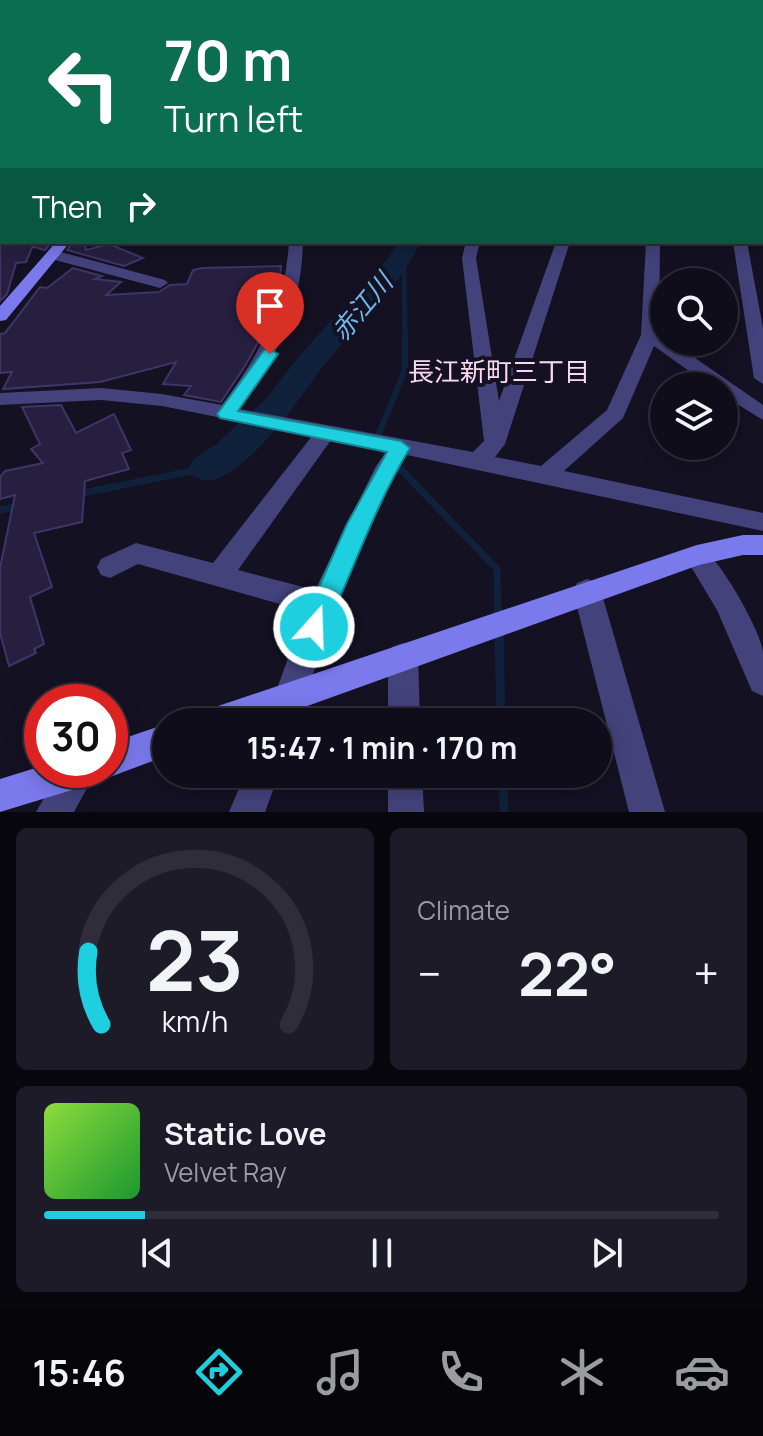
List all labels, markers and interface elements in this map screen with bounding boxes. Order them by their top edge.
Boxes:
text: 70 m [164,21,292,98]
icon: left [32,32,136,136]
text: Turn left [164,94,303,143]
icon: right [119,184,163,228]
text: Then [32,186,103,227]
water label: 赤江川 [322,263,402,348]
map controls [650,268,738,460]
button: search [650,268,738,356]
pin [236,272,304,354]
icon: arrive [248,284,292,328]
district label: 長江新町三丁目 [408,353,590,389]
button: layers [650,372,738,460]
position arrow [272,585,356,669]
speed limit sign: 30 [24,684,128,788]
text: 15:47 · 1 min · 170 m [247,727,517,768]
text: Climate [418,892,510,928]
text: 23 [146,902,244,1016]
text: 22° [518,932,617,1014]
text: − [418,943,441,1003]
text: + [694,943,719,1003]
text: km/h [162,1002,228,1041]
text: Static Love [164,1113,327,1154]
text: Velvet Ray [164,1154,287,1190]
icon: previous [135,1231,179,1275]
icon: pause [360,1231,404,1275]
icon: next [585,1231,629,1275]
icon: directions [191,1344,247,1400]
icon: music [312,1344,368,1400]
icon: phone [433,1344,489,1400]
icon: climate [554,1344,610,1400]
icon: car [674,1344,730,1400]
text: 15:46 [32,1348,126,1397]

